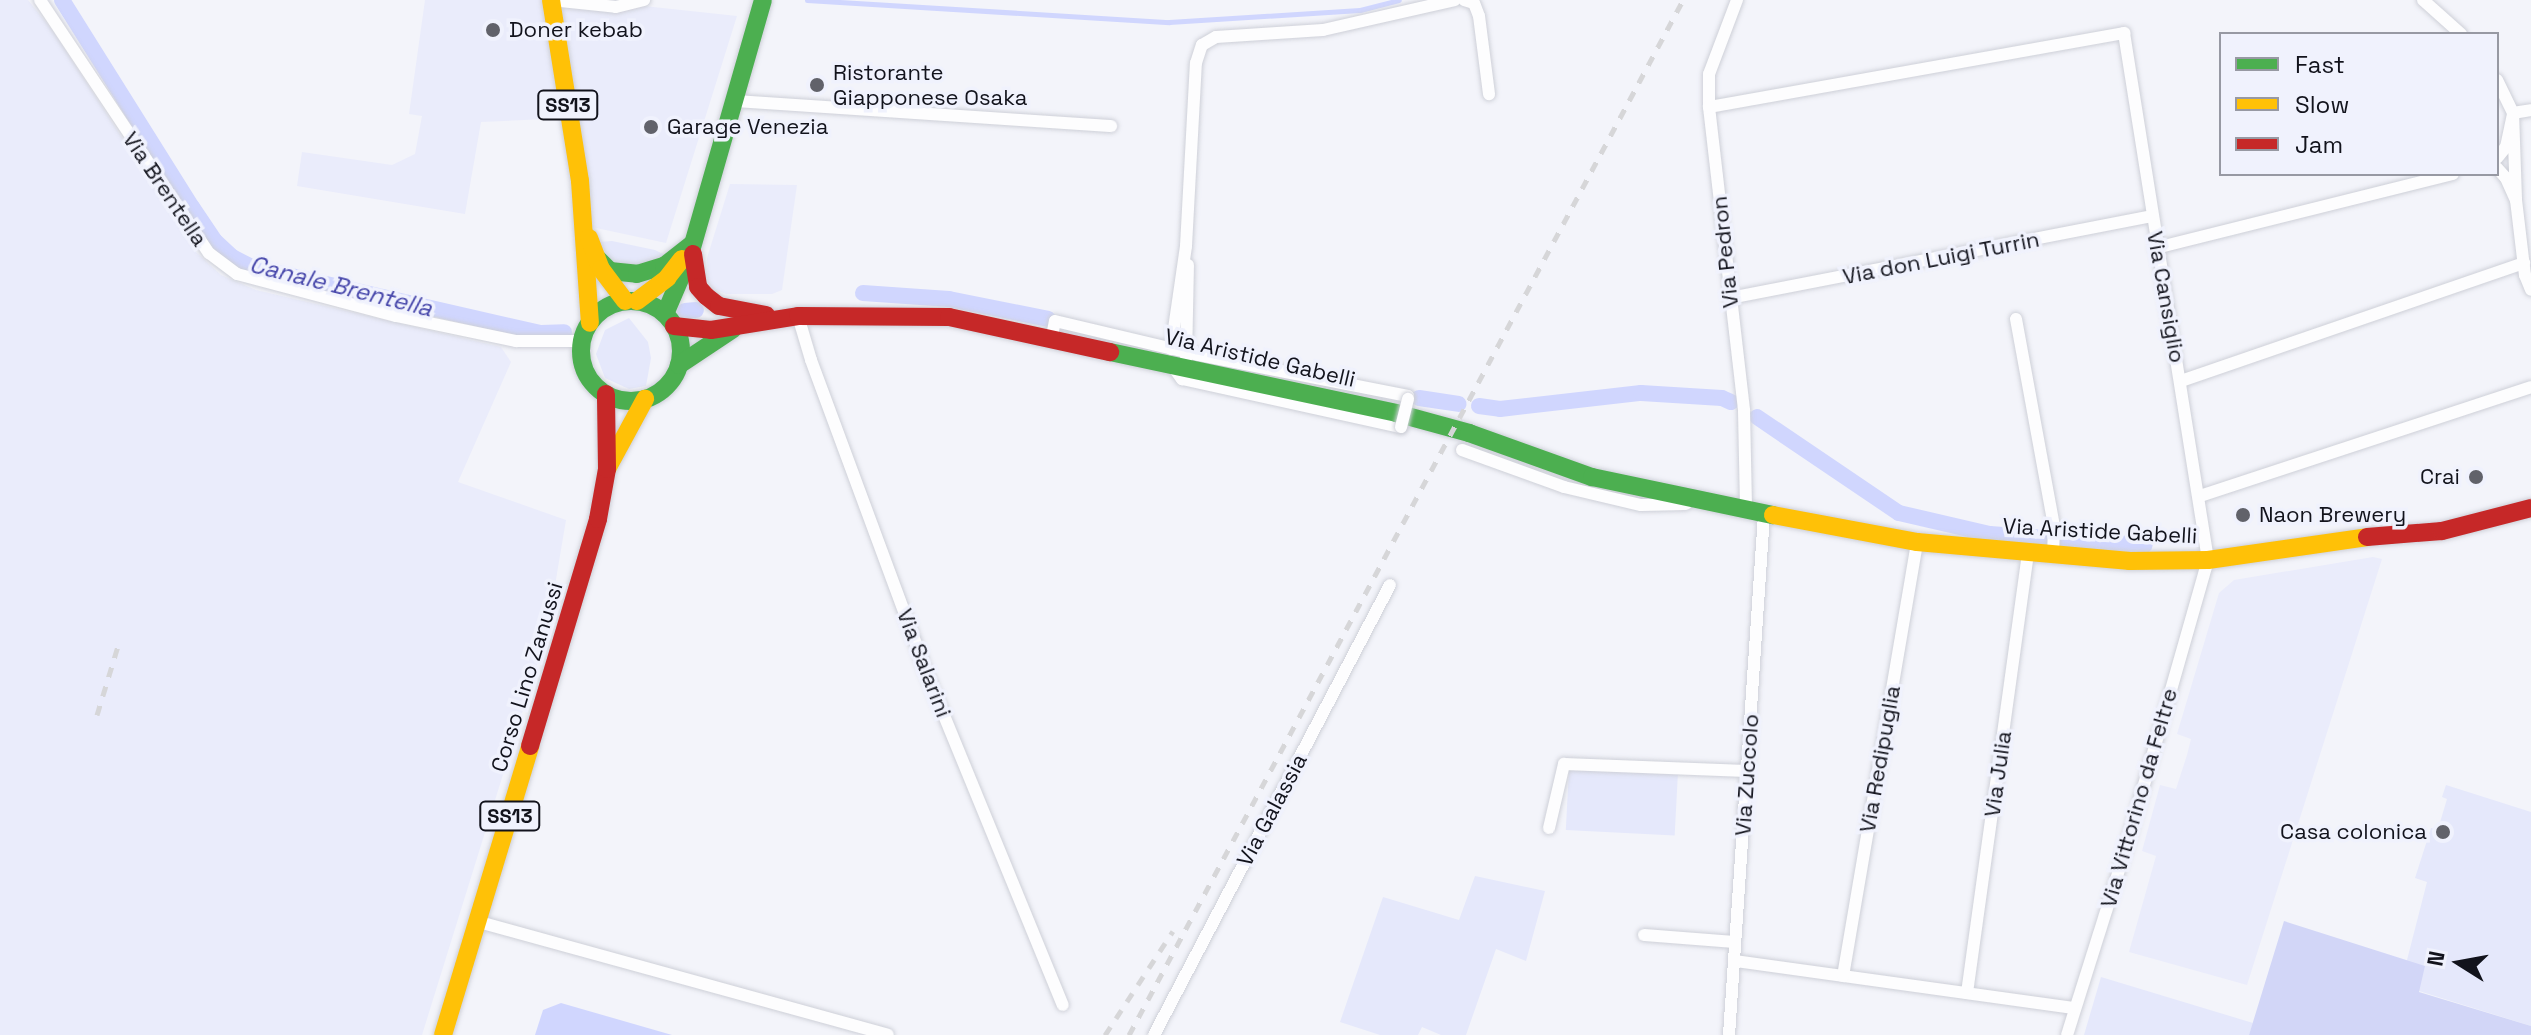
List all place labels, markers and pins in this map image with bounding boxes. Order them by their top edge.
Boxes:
place label: Doner kebab [509,17,643,43]
marker: Doner kebab [484,21,502,39]
place label: Ristorante Giapponese Osaka [833,59,1027,110]
marker: Ristorante Giapponese Osaka [808,76,826,94]
place label: Garage Venezia [667,114,829,140]
marker: Garage Venezia [642,118,660,136]
place label: Crai [2420,464,2460,490]
marker: Crai [2467,468,2485,486]
place label: Naon Brewery [2259,502,2406,528]
marker: Naon Brewery [2234,506,2252,524]
place label: Casa colonica [2280,819,2427,845]
marker: Casa colonica [2434,823,2452,841]

